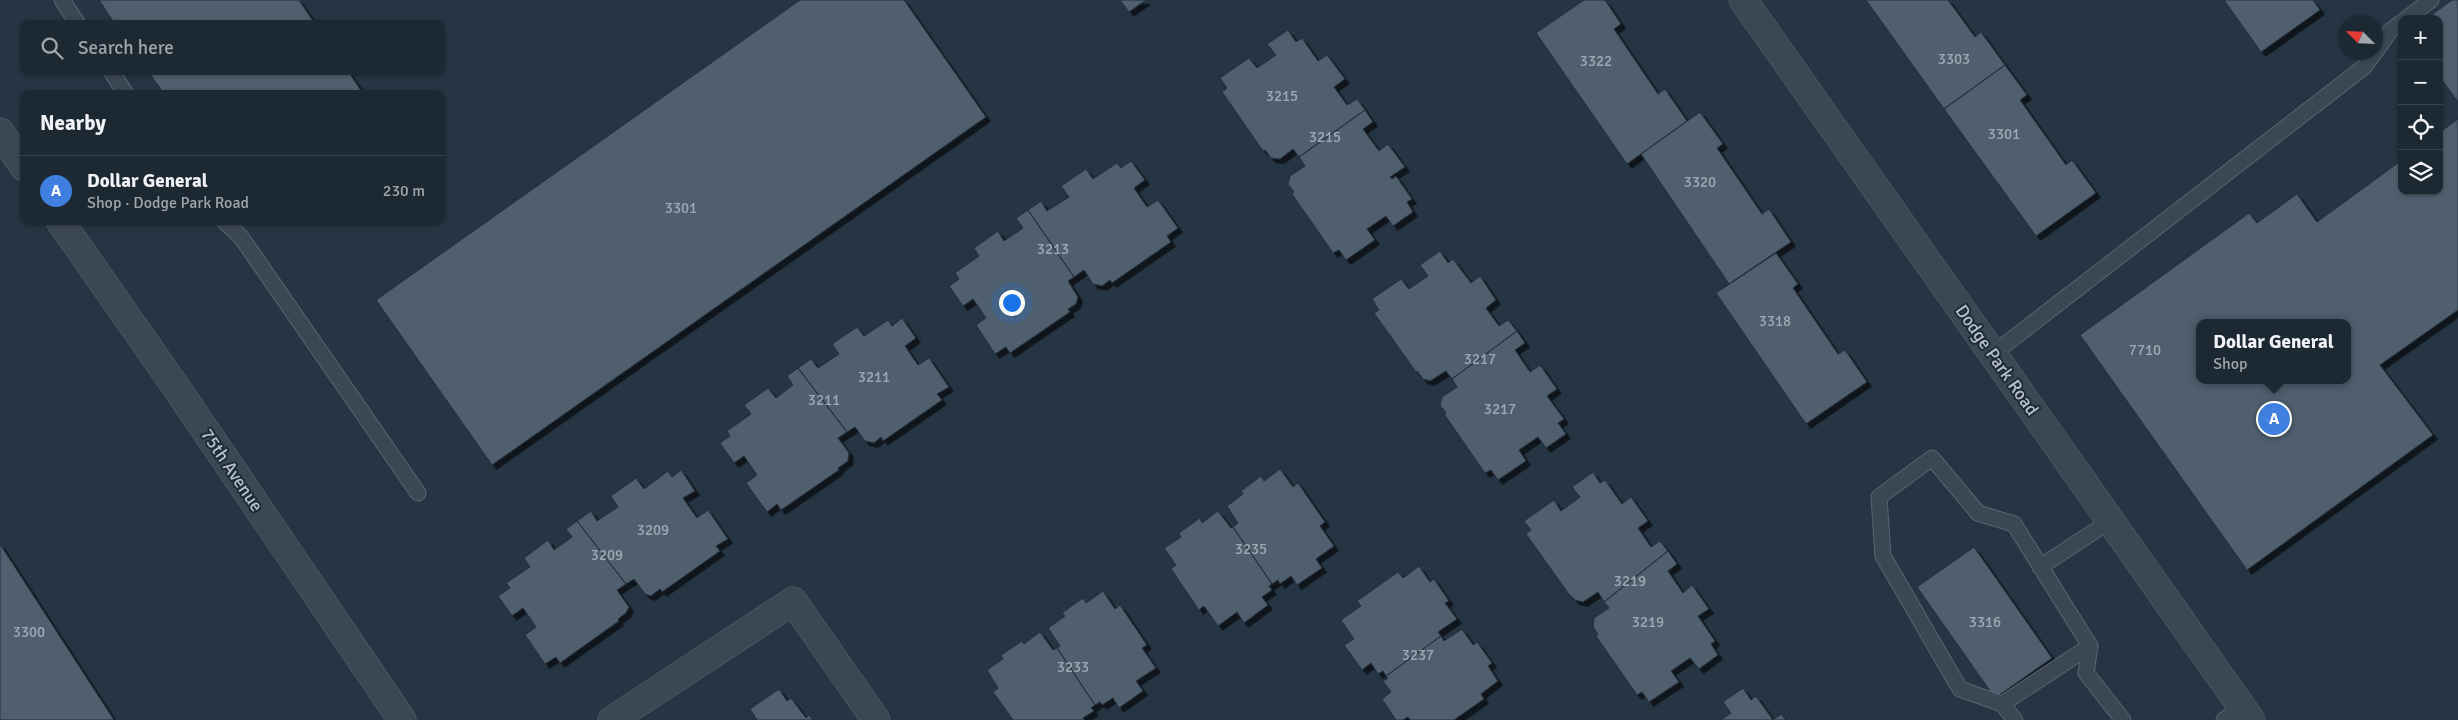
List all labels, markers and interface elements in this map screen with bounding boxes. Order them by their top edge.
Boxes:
north arrow [2338,15,2383,60]
map controls [2398,15,2443,195]
button: + [2398,15,2443,60]
search box [20,20,445,75]
icon: search [38,34,66,62]
text: Search here [78,36,174,60]
house number: 3303 [1938,50,1970,68]
house number: 3322 [1580,52,1612,70]
button: − [2398,60,2443,105]
house number: 3215 [1266,87,1298,105]
button: locate [2398,105,2443,150]
text: Nearby [40,110,106,136]
house number: 3301 [1988,125,2020,143]
house number: 3215 [1309,128,1341,146]
button: layers [2398,150,2443,195]
text: Dollar General [87,169,208,193]
house number: 3320 [1684,173,1716,191]
text: A [51,181,61,201]
text: 230 m [383,181,425,201]
text: Shop · Dodge Park Road [87,193,249,213]
house number: 3301 [665,199,697,217]
house number: 3213 [1037,240,1069,258]
your location [999,290,1025,316]
street label: Dodge Park Road [1951,300,2043,420]
house number: 3318 [1759,312,1791,330]
popup [2196,319,2351,384]
text: Dollar General [2213,330,2334,354]
house number: 7710 [2129,341,2161,359]
house number: 3217 [1464,350,1496,368]
text: Shop [2213,354,2248,374]
house number: 3211 [858,368,890,386]
house number: 3211 [808,391,840,409]
house number: 3217 [1484,400,1516,418]
pin: A [2258,400,2290,438]
street label: 75th Avenue [196,424,268,516]
house number: 3209 [637,521,669,539]
house number: 3235 [1235,540,1267,558]
house number: 3209 [591,546,623,564]
house number: 3219 [1614,572,1646,590]
house number: 3219 [1632,613,1664,631]
house number: 3316 [1969,613,2001,631]
house number: 3300 [13,623,45,641]
house number: 3237 [1402,646,1434,664]
house number: 3233 [1057,658,1089,676]

